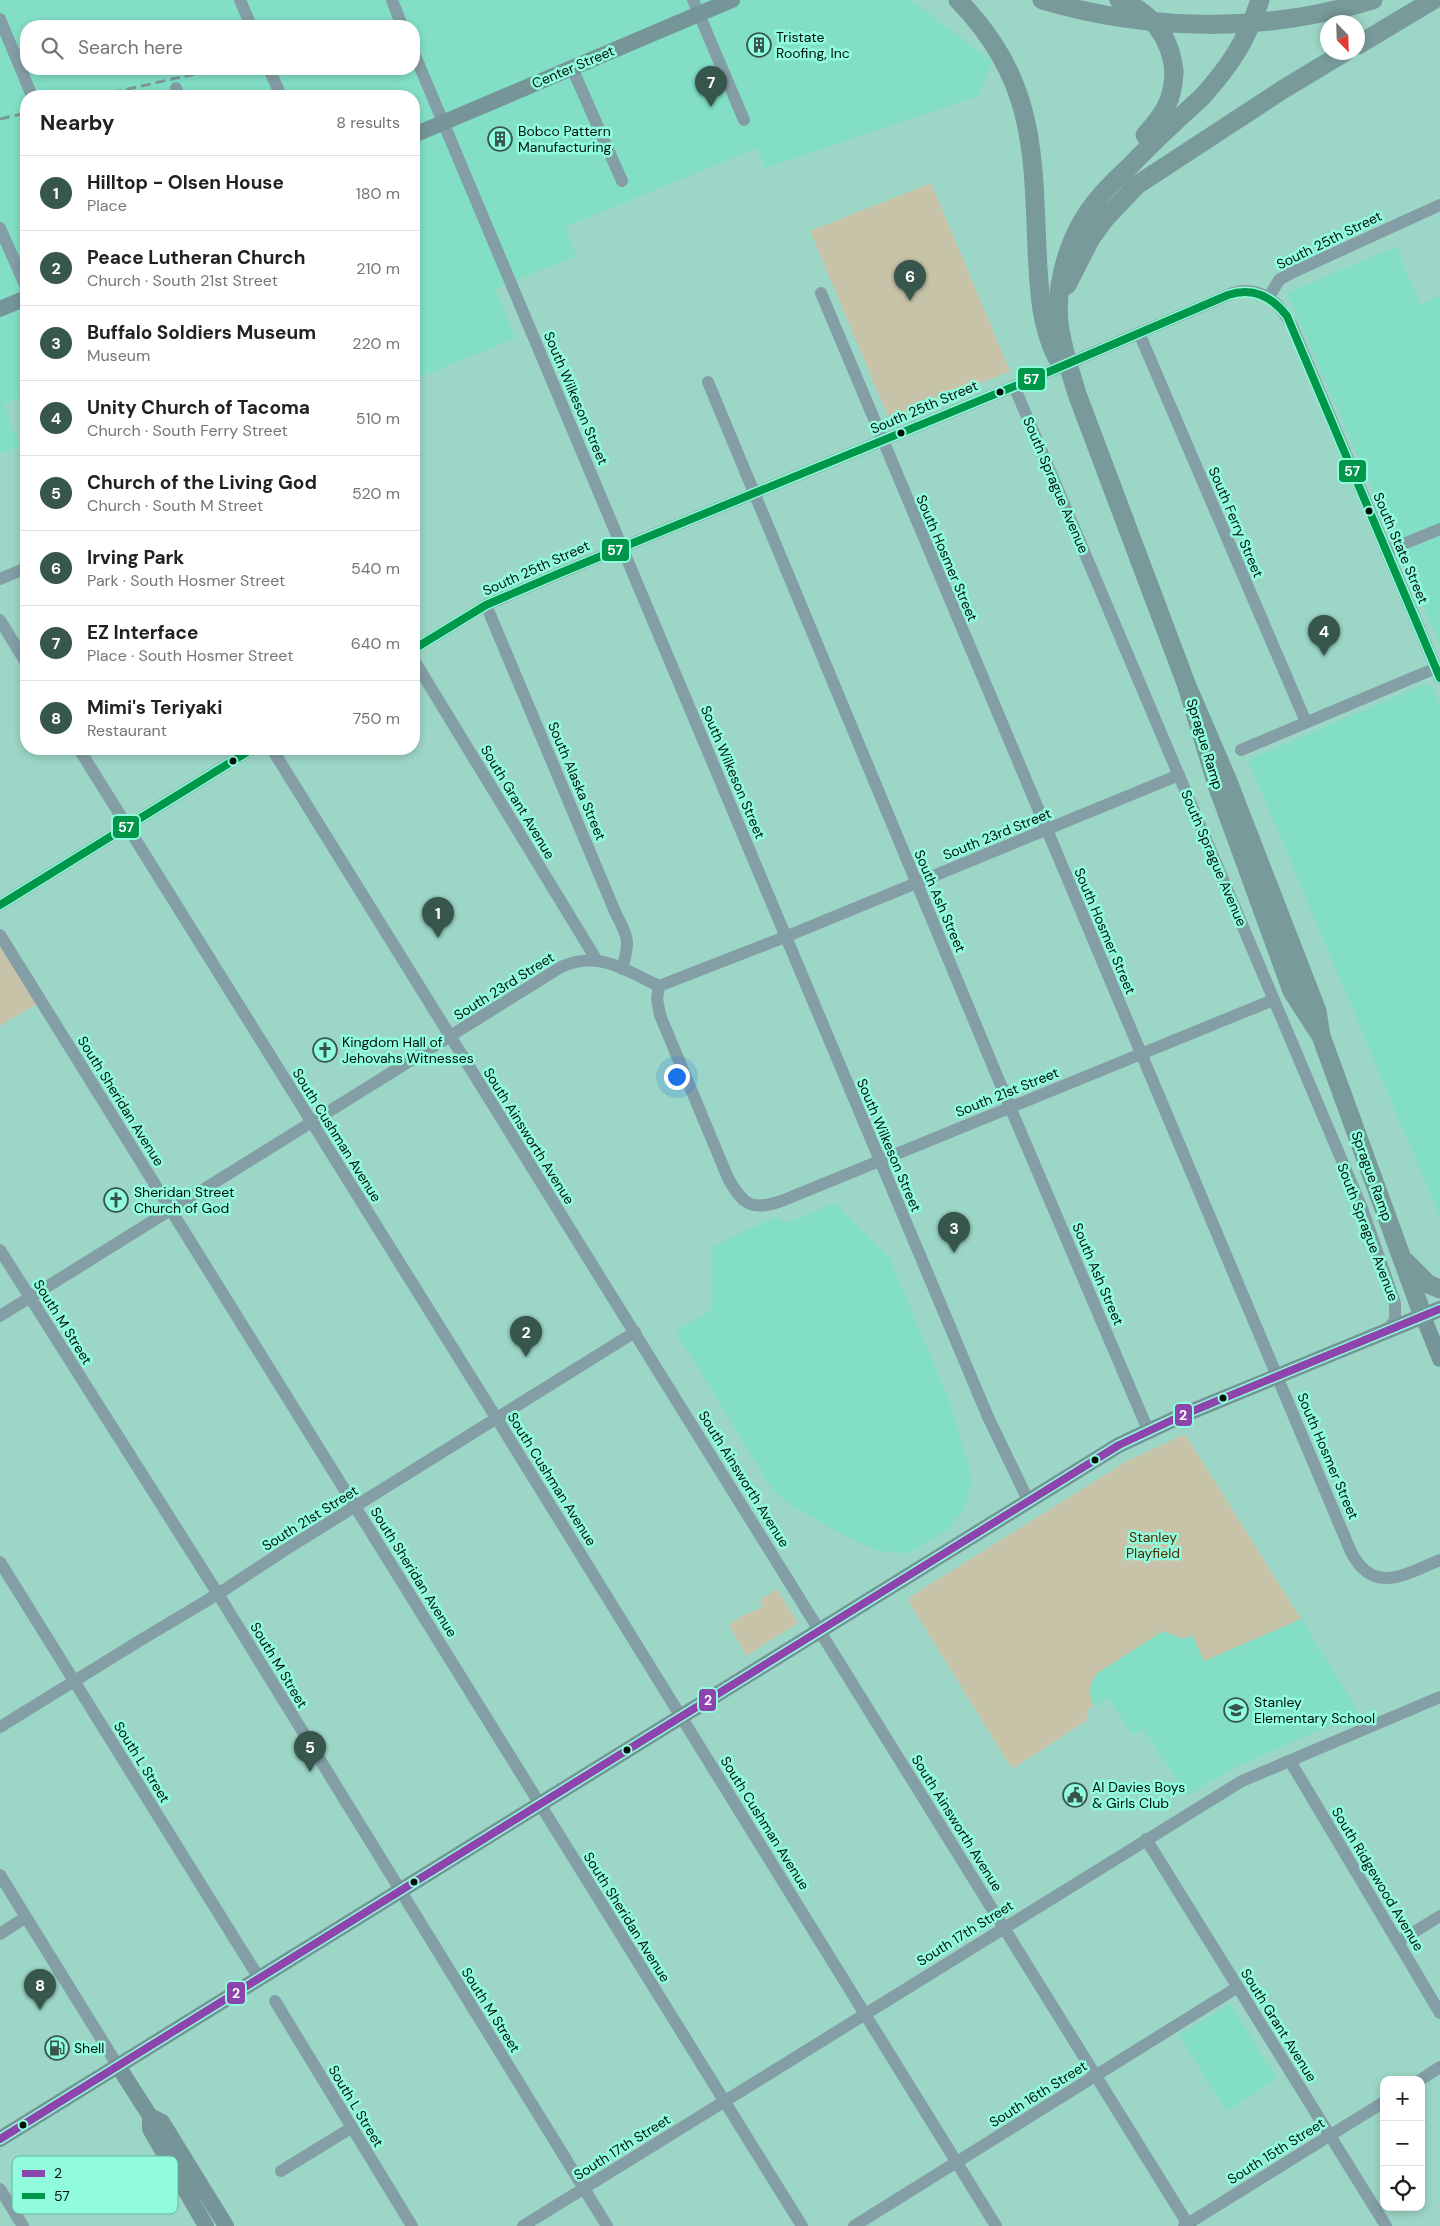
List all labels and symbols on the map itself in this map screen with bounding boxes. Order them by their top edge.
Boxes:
north arrow [1320,15,1365,60]
place label: Tristate Roofing, Inc [776,28,850,62]
building icon: Tristate Roofing, Inc [746,32,772,58]
street label: Center Street [529,42,617,92]
pin: 7 [695,66,727,107]
place label: Bobco Pattern Manufacturing [518,122,611,156]
building icon: Bobco Pattern Manufacturing [487,126,513,152]
street label: South 25th Street [1273,207,1385,273]
pin: 6 [894,260,926,301]
street label: South Wilkeson Street [540,329,612,467]
line badge: 57 [1017,367,1046,391]
text: 57 [1023,370,1040,388]
street label: South 25th Street [867,376,981,438]
unlabelled marker [995,387,1005,397]
street label: South Sprague Avenue [1019,414,1093,556]
unlabelled marker [896,428,906,438]
line badge: 57 [1338,459,1367,483]
text: 57 [1344,462,1361,480]
street label: South Ferry Street [1205,464,1267,580]
street label: South State Street [1369,490,1433,606]
street label: South Hosmer Street [912,492,982,624]
unlabelled marker [1364,506,1374,516]
street label: South 25th Street [480,536,592,600]
line badge: 57 [601,538,630,562]
text: 57 [607,541,624,559]
pin: 4 [1308,615,1340,656]
street label: Sprague Ramp [1183,696,1227,792]
street label: South Wilkeson Street [697,703,769,841]
street label: South Alaska Street [544,719,610,843]
street label: South Grant Avenue [477,742,559,862]
unlabelled marker [228,756,238,766]
street label: South Sprague Avenue [1177,787,1251,929]
street label: South 23rd Street [940,804,1054,864]
line badge: 57 [112,815,140,839]
text: 57 [118,818,135,836]
street label: South Ash Street [910,847,970,955]
street label: South Hosmer Street [1070,865,1140,997]
pin: 1 [422,897,454,938]
street label: South 23rd Street [450,948,558,1024]
street label: South Sheridan Avenue [74,1033,168,1169]
place label: Kingdom Hall of Jehovahs Witnesses [342,1033,474,1067]
church icon: Kingdom Hall of Jehovahs Witnesses [312,1037,338,1063]
street label: South 21st Street [953,1063,1061,1121]
street label: South Ainsworth Avenue [480,1064,578,1208]
your location [664,1064,690,1090]
street label: South Cushman Avenue [288,1065,386,1205]
street label: South Wilkeson Street [853,1076,925,1214]
street label: Sprague Ramp [1347,1129,1397,1224]
street label: South Sprague Avenue [1333,1160,1403,1304]
place label: Sheridan Street Church of God [134,1183,235,1217]
church icon: Sheridan Street Church of God [103,1187,129,1213]
pin: 3 [938,1212,970,1253]
street label: South Ash Street [1068,1220,1128,1328]
street label: South M Street [30,1276,96,1368]
pin: 2 [510,1316,542,1357]
street label: South Hosmer Street [1293,1390,1363,1522]
unlabelled marker [1218,1393,1228,1403]
line badge: 2 [1174,1403,1193,1427]
text: 2 [1179,1406,1187,1424]
street label: South Ainsworth Avenue [695,1407,793,1551]
street label: South Cushman Avenue [503,1409,601,1549]
unlabelled marker [1090,1455,1100,1465]
street label: South 21st Street [259,1481,361,1555]
street label: South Sheridan Avenue [367,1504,461,1640]
park label: Stanley Playfield [1126,1528,1180,1562]
street label: South M Street [246,1619,312,1711]
line badge: 2 [698,1688,717,1712]
text: 2 [704,1691,712,1709]
place label: Stanley Elementary School [1254,1693,1375,1727]
school or university icon: Stanley Elementary School [1223,1697,1249,1723]
street label: South L Street [110,1718,174,1806]
pin: 5 [294,1731,326,1772]
unlabelled marker [622,1745,632,1755]
street label: South Ainsworth Avenue [908,1751,1006,1895]
street label: South Cushman Avenue [716,1753,814,1893]
place label: Al Davies Boys & Girls Club [1092,1778,1185,1812]
public building icon: Al Davies Boys & Girls Club [1062,1782,1088,1808]
street label: South Ridgewood Avenue [1328,1804,1428,1954]
street label: South Sheridan Avenue [580,1849,674,1985]
unlabelled marker [409,1877,419,1887]
street label: South 17th Street [913,1896,1017,1970]
street label: South M Street [458,1964,524,2056]
street label: South Grant Avenue [1237,1965,1321,2085]
pin: 8 [24,1969,56,2010]
line badge: 2 [226,1981,246,2005]
text: 2 [232,1984,240,2002]
fuel station icon: Shell [44,2035,70,2061]
place label: Shell [74,2039,104,2057]
street label: South 16th Street [986,2057,1090,2131]
street label: South L Street [324,2062,388,2150]
street label: South 17th Street [570,2110,674,2184]
street label: South 15th Street [1224,2114,1328,2188]
unlabelled marker [18,2120,28,2130]
legend [12,2156,178,2214]
text: 2 [54,2164,62,2182]
text: 57 [54,2187,70,2205]

